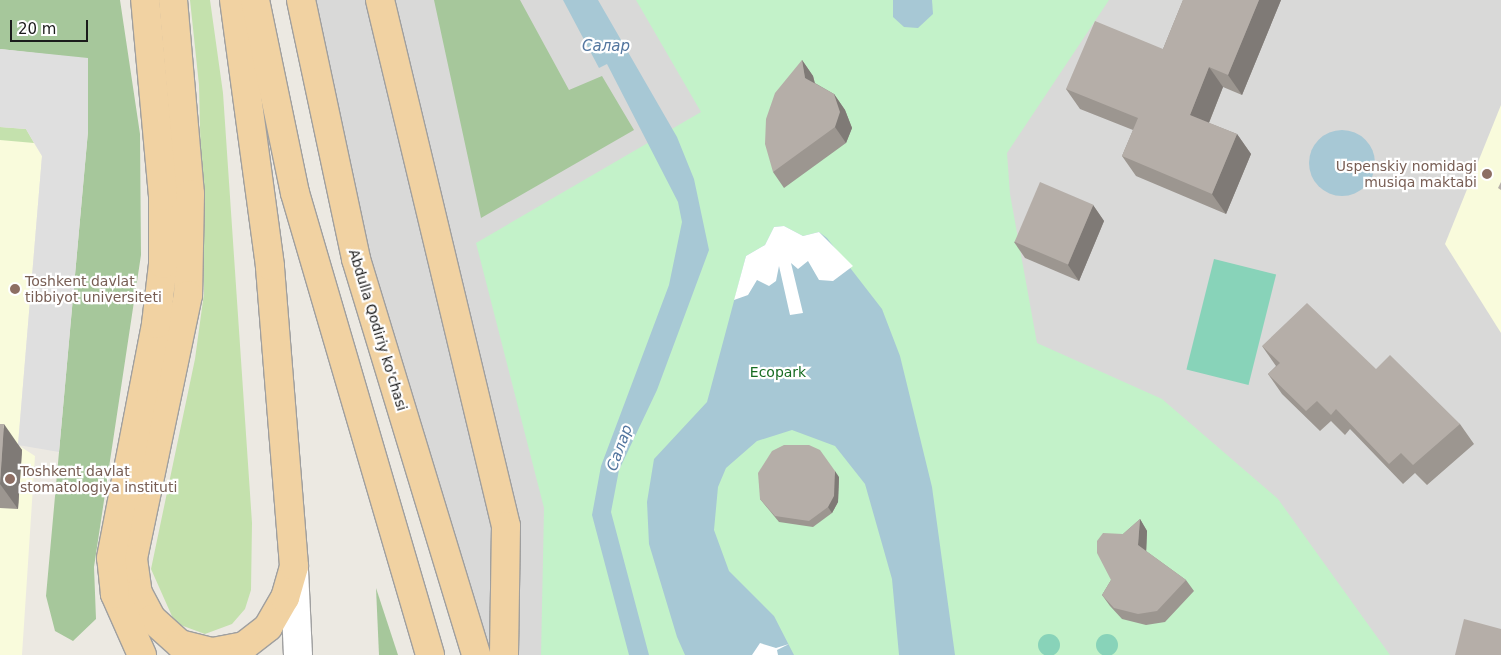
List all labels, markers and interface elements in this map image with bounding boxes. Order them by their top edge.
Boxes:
scale bar [12,10,90,42]
text: 20 m [18,20,56,38]
water label: Салар [582,38,630,56]
place label: Uspenskiy nomidagi musiqa maktabi [1336,158,1477,190]
marker: Uspenskiy nomidagi musiqa maktabi [1481,168,1493,180]
street label: Abdulla Qodiriy ko'chasi [345,247,411,413]
place label: Toshkent davlat tibbiyot universiteti [25,273,162,306]
marker: Toshkent davlat tibbiyot universiteti [9,283,21,295]
park label: Ecopark [750,364,806,380]
water label: Салар [603,422,637,474]
place label: Toshkent davlat stomatologiya instituti [20,463,177,496]
marker: Toshkent davlat stomatologiya instituti [4,473,16,485]

